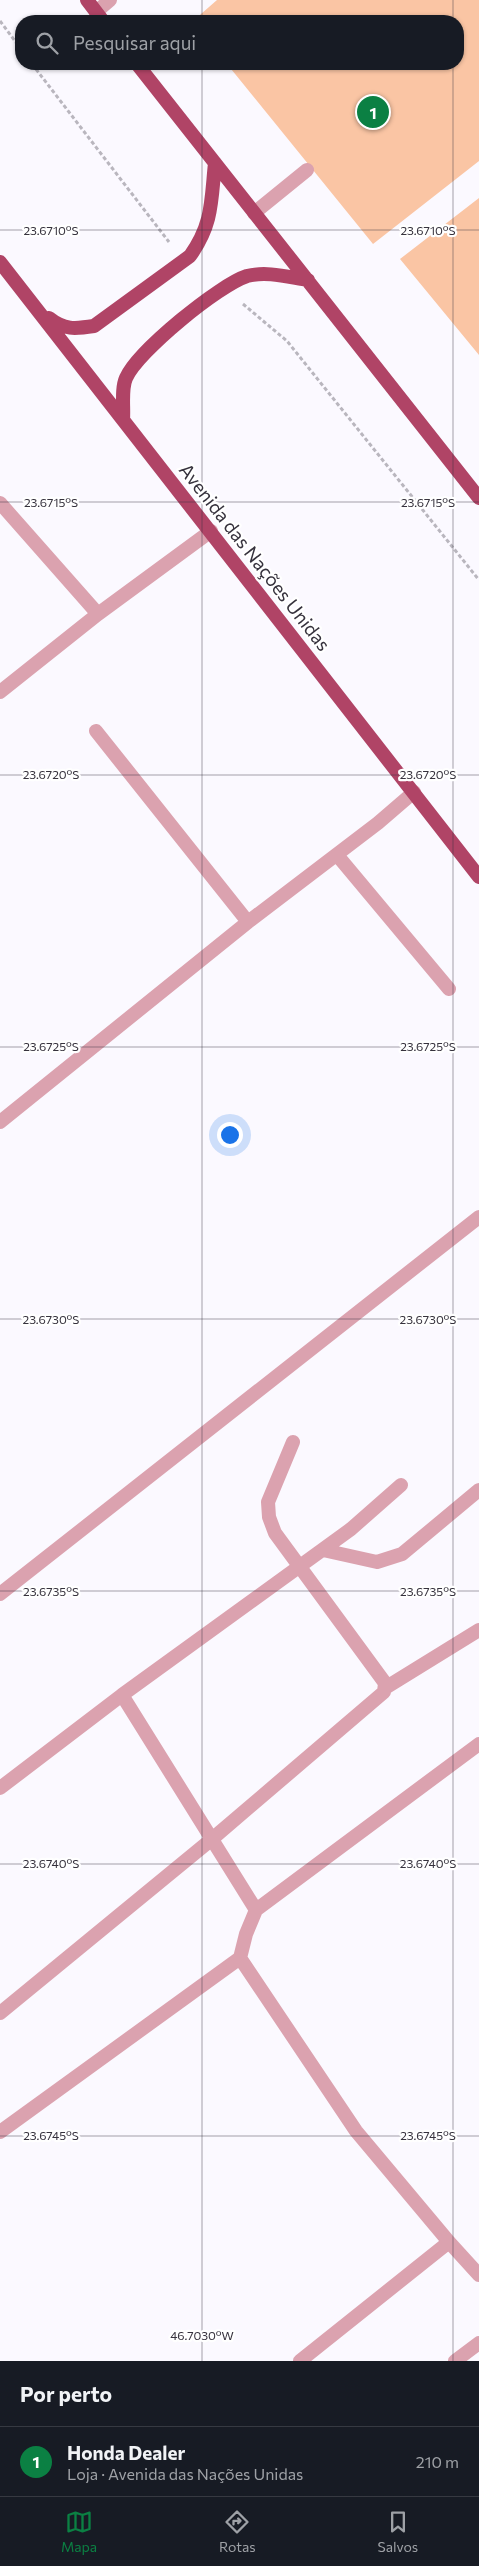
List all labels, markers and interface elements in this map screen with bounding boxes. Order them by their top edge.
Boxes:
search box [15,15,464,70]
icon: search [33,29,61,57]
text: Pesquisar aqui [73,31,196,54]
pin: 1 [357,93,389,131]
text: 23.6710°S [23,223,79,237]
text: 23.6710°S [400,223,456,237]
street label: Avenida das Nações Unidas [175,458,336,655]
text: 23.6715°S [24,495,78,509]
text: 23.6715°S [401,495,455,509]
text: 23.6720°S [23,767,79,781]
text: 23.6720°S [400,767,456,781]
text: 23.6725°S [23,1039,79,1053]
text: 23.6725°S [400,1039,456,1053]
your location [217,1122,243,1148]
text: 23.6730°S [23,1312,79,1326]
text: 23.6730°S [400,1312,456,1326]
text: 23.6735°S [23,1584,79,1598]
text: 23.6735°S [400,1584,456,1598]
text: 23.6740°S [23,1856,79,1870]
text: 23.6740°S [400,1856,456,1870]
text: 23.6745°S [23,2128,79,2142]
text: 23.6745°S [400,2128,456,2142]
text: 46.7030°W [170,2328,234,2342]
text: Por perto [20,2381,112,2406]
text: Honda Dealer [67,2441,185,2464]
text: 1 [32,2452,40,2471]
text: 210 m [416,2452,459,2471]
text: Loja · Avenida das Nações Unidas [67,2464,303,2483]
tab: Mapa [61,2508,97,2555]
tab: Rotas [219,2508,256,2555]
tab: Salvos [377,2508,418,2555]

